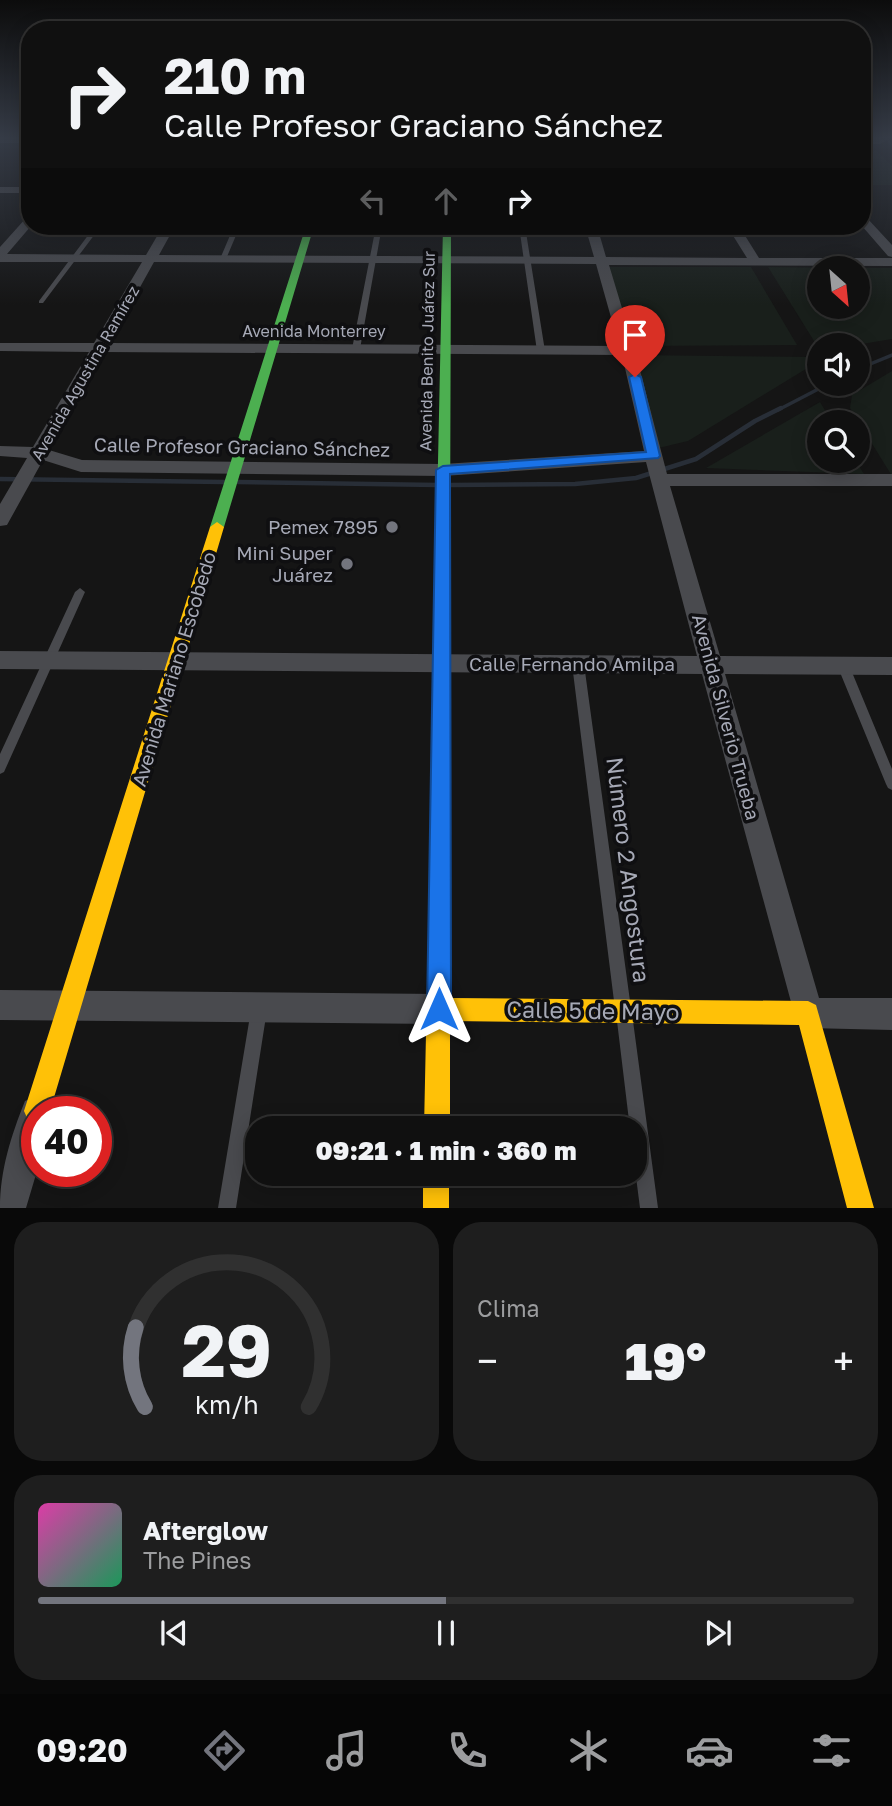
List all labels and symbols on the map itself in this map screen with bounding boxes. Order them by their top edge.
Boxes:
street label: Avenida Benito Juárez Sur [415,251,439,451]
north arrow [807,256,870,318]
street label: Avenida Agustina Ramírez [27,282,143,464]
pin [605,305,665,377]
street label: Avenida Monterrey [242,321,386,341]
street label: Calle Profesor Graciano Sánchez [94,432,390,461]
place label: Pemex 7895 [268,515,378,538]
marker: Pemex 7895 [384,519,400,535]
place label: Mini Super Juárez [236,541,334,586]
street label: Avenida Mariano Escobedo [127,549,220,789]
marker: Mini Super Juárez [339,556,355,572]
street label: Avenida Silverio Trueba [688,611,765,822]
street label: Calle Fernando Amilpa [469,652,675,675]
street label: Número 2 Angostura [601,756,657,984]
position arrow [402,972,476,1046]
street label: Calle 5 de Mayo [506,994,680,1026]
speed limit sign: 40 [21,1096,112,1187]

